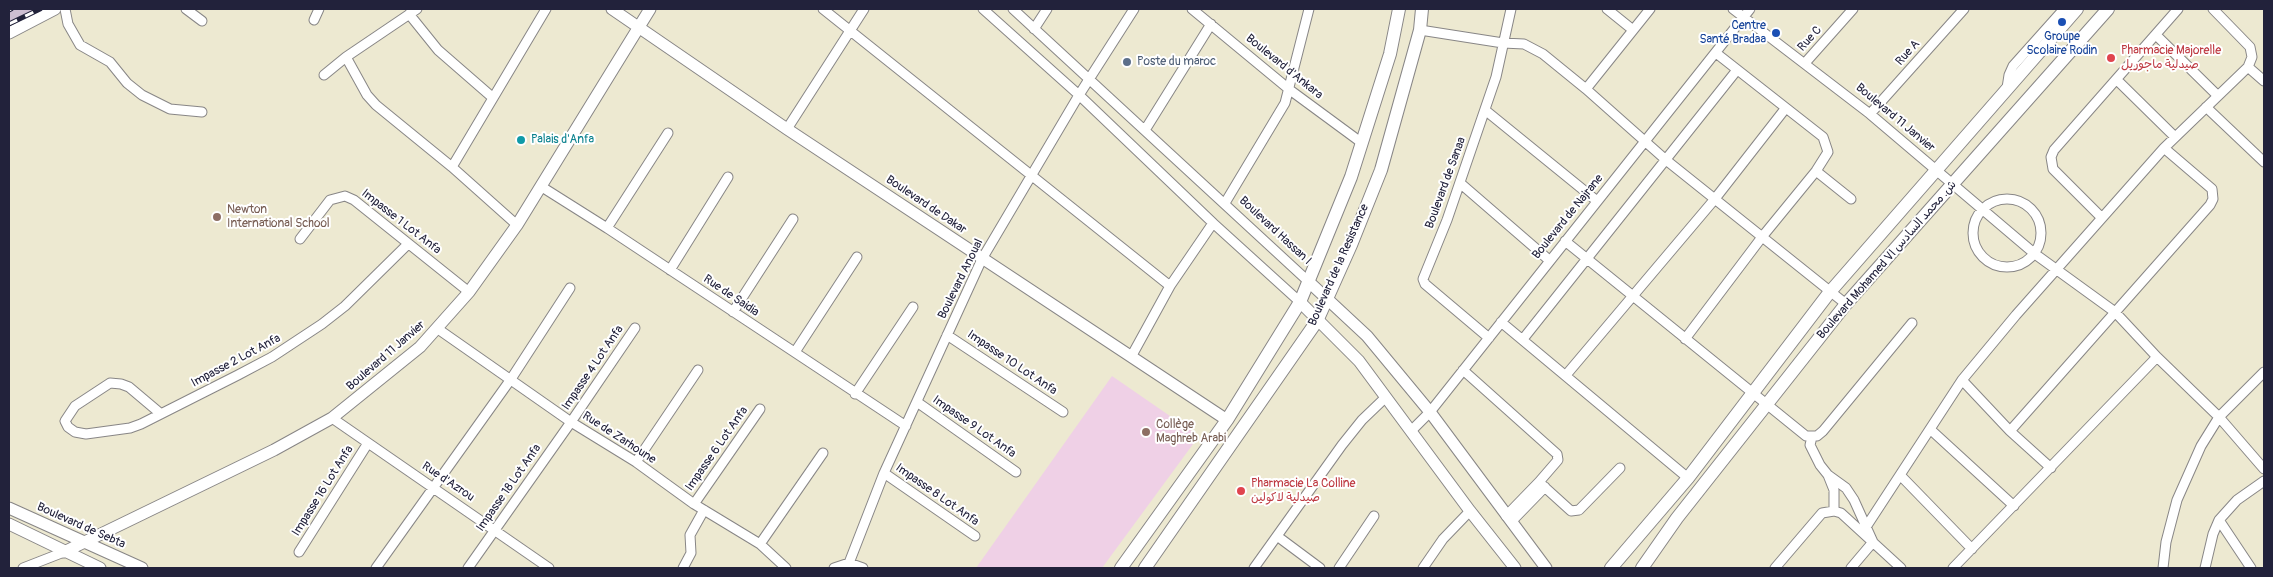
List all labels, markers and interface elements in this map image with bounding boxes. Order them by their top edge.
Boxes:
marker: Groupe Scolaire Rodin [2056,16,2068,28]
place label: Centre Santé Bradaa [1700,19,1766,47]
street label: Rue C [1795,23,1825,55]
marker: Centre Santé Bradaa [1770,27,1782,39]
place label: Groupe Scolaire Rodin [2027,30,2097,58]
street label: Boulevard d'Ankara [1243,32,1325,102]
street label: Rue A [1893,37,1923,69]
place label: Pharmacie Majorelle صيدلية ماجوريل [2121,44,2221,72]
marker: Pharmacie Majorelle صيدلية ماجوريل [2105,52,2117,64]
place label: Poste du maroc [1137,55,1216,69]
marker: Poste du maroc [1121,56,1133,68]
street label: Boulevard 11 Janvier [1852,81,1938,155]
place label: Palais d'Anfa [531,133,594,147]
marker: Palais d'Anfa [515,134,527,146]
street label: Boulevard de Sanaa [1423,135,1469,231]
street label: Boulevard de Najrane [1529,172,1607,262]
street label: Boulevard de Dakar [883,173,969,237]
street label: Boulevard Mohamed VI ش. محمد السادس [1814,178,1960,342]
street label: Impasse 1 Lot Anfa [358,186,444,258]
street label: Boulevard Hassan I [1236,194,1314,268]
street label: Boulevard de la Resistance [1306,202,1372,328]
place label: Newton International School [227,203,330,231]
marker: Newton International School [211,211,223,223]
street label: Boulevard Anoual [935,237,987,321]
street label: Rue de Saidia [700,272,762,320]
street label: Boulevard 11 Janvier [344,318,428,394]
street label: Impasse 4 Lot Anfa [559,323,627,413]
street label: Impasse 10 Lot Anfa [964,328,1060,398]
street label: Impasse 2 Lot Anfa [189,331,283,391]
street label: Impasse 9 Lot Anfa [930,393,1018,461]
street label: Impasse 6 Lot Anfa [683,404,751,494]
street label: Rue de Zarhoune [579,409,659,467]
place label: Collège Maghreb Arabi [1156,418,1226,446]
marker: Collège Maghreb Arabi [1140,426,1152,438]
street label: Impasse 18 Lot Anfa [474,442,544,534]
street label: Impasse 16 Lot Anfa [289,443,357,539]
street label: Rue d'Azrou [419,459,477,505]
street label: Impasse 8 Lot Anfa [893,461,981,529]
place label: Pharmacie La Colline صيدلية لاكولين [1251,477,1355,505]
marker: Pharmacie La Colline صيدلية لاكولين [1235,485,1247,497]
street label: Boulevard de Sebta [35,500,127,552]

